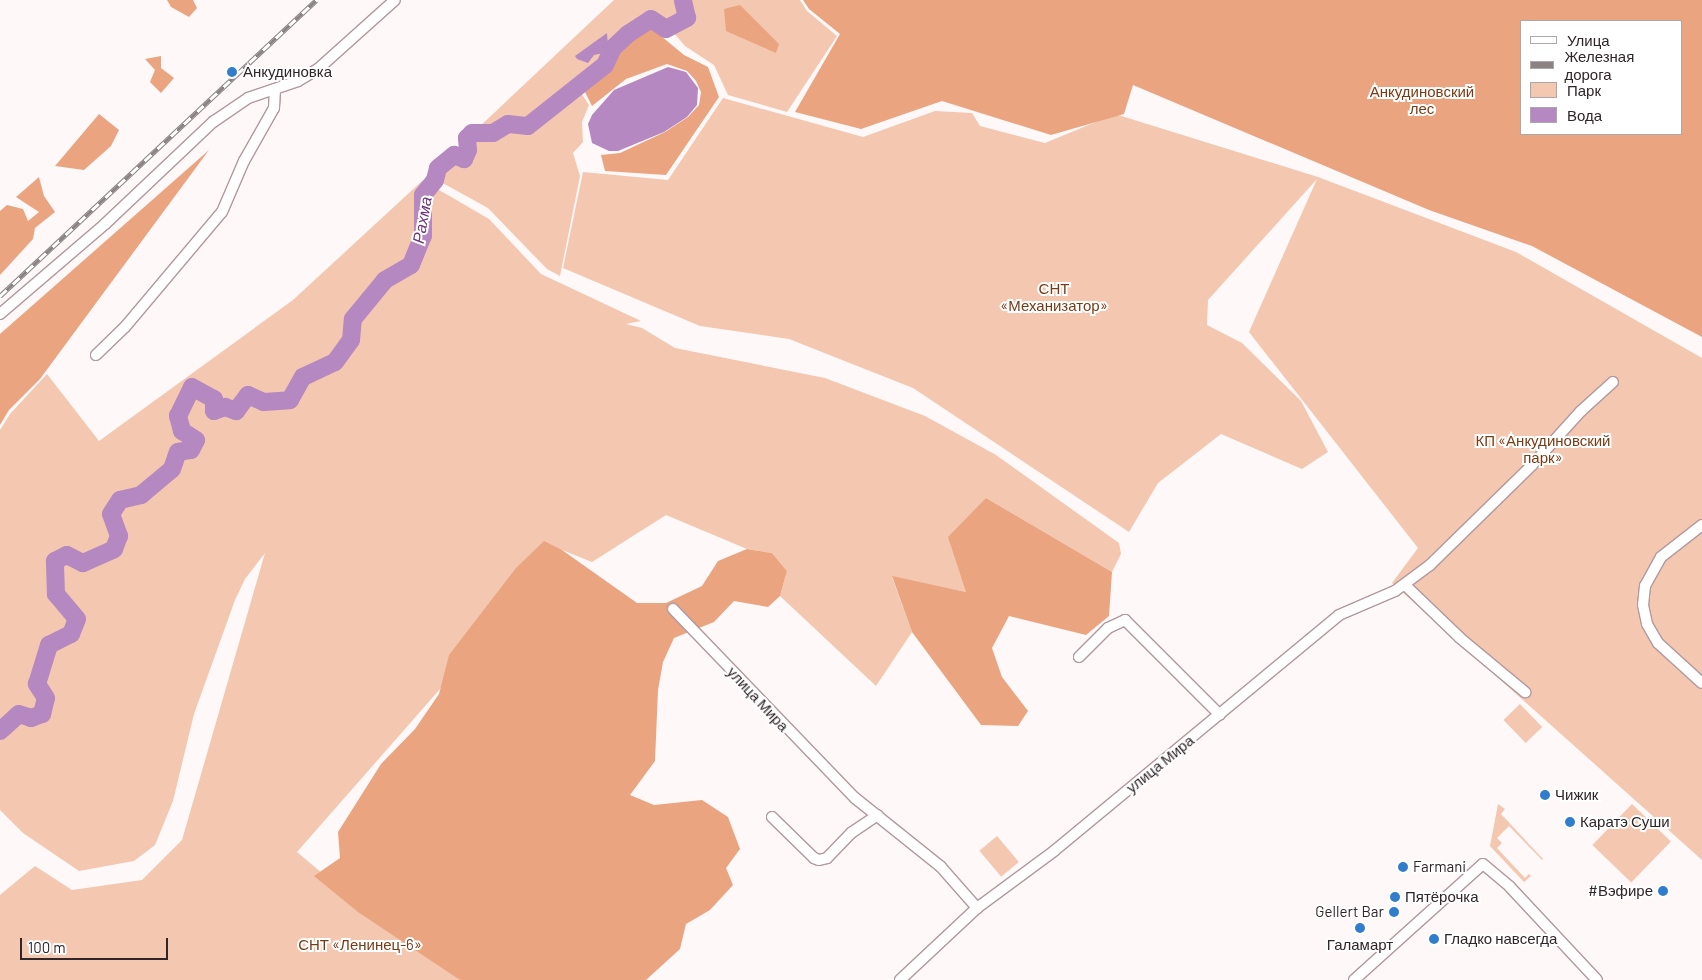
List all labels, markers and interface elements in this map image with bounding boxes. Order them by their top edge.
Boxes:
legend [1520,20,1682,135]
text: Улица [1567,31,1610,49]
text: Железная дорога [1564,47,1634,83]
place label: Анкудиновка [243,63,332,81]
marker: Анкудиновка [225,65,239,79]
text: Парк [1567,81,1601,99]
park label: Анкудиновский лес [1370,82,1474,117]
text: Вода [1567,106,1602,124]
water label: Рахма [408,195,436,245]
park label: СНТ «Механизатор» [1000,279,1108,314]
park label: КП «Анкудиновский парк» [1475,431,1611,466]
street label: улица Мира [724,663,792,735]
street label: улица Мира [1123,731,1197,797]
place label: Чижик [1555,786,1598,804]
marker: Чижик [1539,789,1551,801]
place label: Каратэ Суши [1580,813,1670,831]
marker: Каратэ Суши [1564,816,1576,828]
place label: Farmani [1413,858,1466,876]
marker: Farmani [1397,861,1409,873]
place label: #Вэфире [1588,882,1653,900]
marker: #Вэфире [1657,885,1669,897]
place label: Пятёрочка [1405,888,1479,906]
marker: Пятёрочка [1389,891,1401,903]
place label: Gellert Bar [1315,903,1384,921]
marker: Gellert Bar [1388,906,1400,918]
marker: Галамарт [1354,922,1366,934]
scale bar [22,928,170,960]
place label: Гладко навсегда [1444,930,1557,948]
marker: Гладко навсегда [1428,933,1440,945]
park label: СНТ «Ленинец-6» [298,936,422,954]
place label: Галамарт [1327,936,1393,954]
text: 100 m [28,938,66,956]

